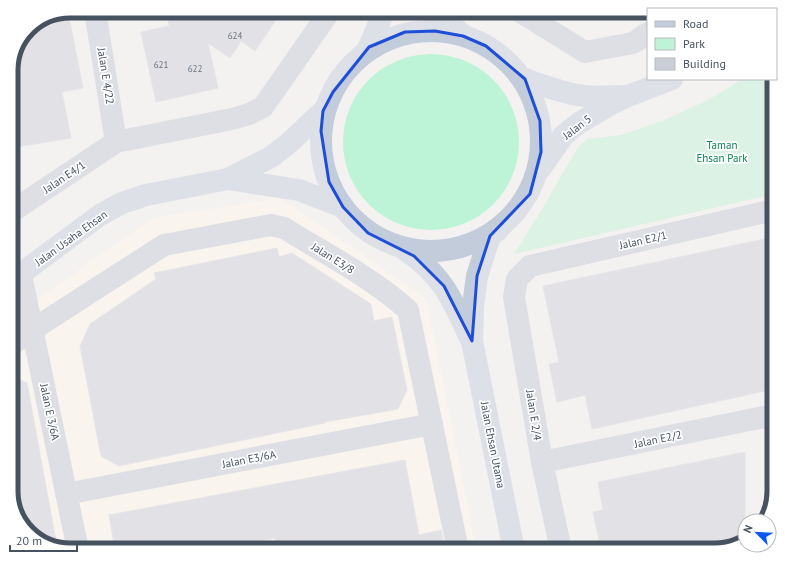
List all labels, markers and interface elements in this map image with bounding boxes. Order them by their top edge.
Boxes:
legend [647,8,777,80]
text: Road [683,16,708,31]
house number: 624 [228,30,242,41]
text: Park [683,36,705,51]
street label: Jalan E 4/22 [94,46,117,105]
text: Building [683,56,726,71]
house number: 621 [154,59,168,70]
house number: 622 [188,63,202,74]
street label: Jalan 5 [559,112,594,143]
park label: Taman Ehsan Park [696,138,748,165]
street label: Jalan E4/1 [39,158,88,197]
street label: Jalan Usaha Ehsan [31,207,110,270]
street label: Jalan E2/1 [617,228,668,252]
street label: Jalan E3/8 [308,239,357,277]
street label: Jalan E 3/6A [37,381,63,442]
street label: Jalan E 2/4 [523,388,545,441]
street label: Jalan Ehsan Utama [478,399,508,490]
street label: Jalan E2/2 [632,427,683,451]
street label: Jalan E3/6A [220,447,278,471]
north arrow [737,513,777,553]
text: N [740,523,756,535]
scale bar [10,527,77,553]
text: 20 m [16,533,42,548]

